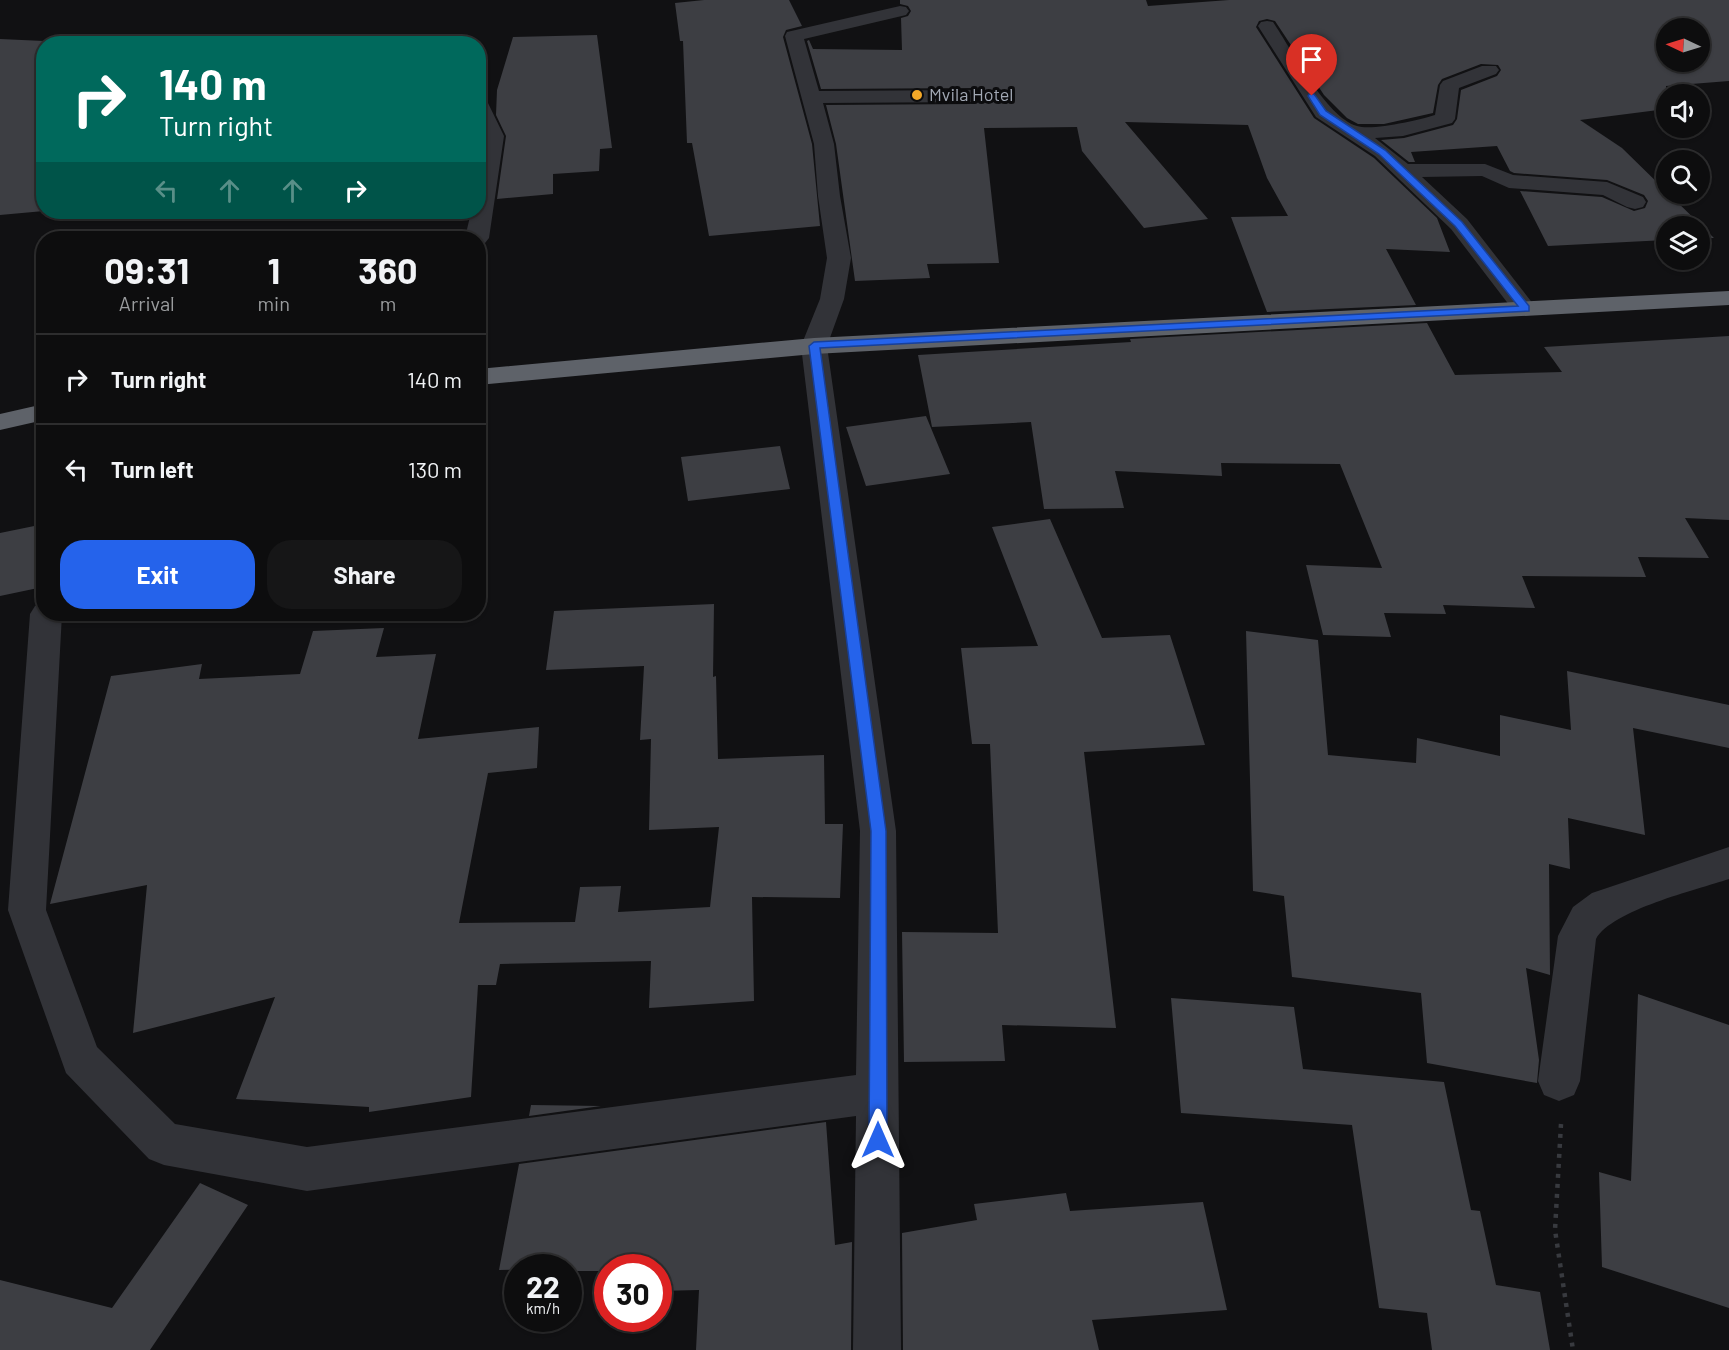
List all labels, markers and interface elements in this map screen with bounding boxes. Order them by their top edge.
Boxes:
north arrow [1656,18,1710,72]
map controls [1656,18,1710,270]
pin [1286,34,1337,96]
icon: arrive [1295,43,1328,76]
text: 140 m [159,58,267,108]
icon: right [60,60,138,138]
place label: Mvila Hotel [929,83,1013,105]
button: sound [1656,84,1710,138]
marker: Mvila Hotel [910,88,924,102]
text: Turn right [159,109,273,141]
button: search [1656,150,1710,204]
icon: left [150,174,183,207]
icon: ahead [213,174,246,207]
icon: ahead [276,174,309,207]
icon: right [339,174,372,207]
button: layers [1656,216,1710,270]
text: 09:31 [104,248,189,291]
text: 1 [267,248,280,291]
text: 360 [358,248,418,291]
text: Arrival [119,291,175,315]
text: min [258,291,290,315]
text: m [380,291,396,315]
icon: right [60,363,93,396]
text: Turn right [111,366,206,392]
text: 140 m [407,366,462,392]
icon: left [60,453,93,486]
text: Turn left [111,456,194,482]
text: 130 m [408,456,462,482]
button: Exit [60,540,255,609]
button: Share [267,540,462,609]
position arrow [846,1108,910,1172]
speed limit sign: 30 [594,1254,672,1332]
text: 22 [526,1268,560,1304]
text: km/h [526,1299,560,1317]

